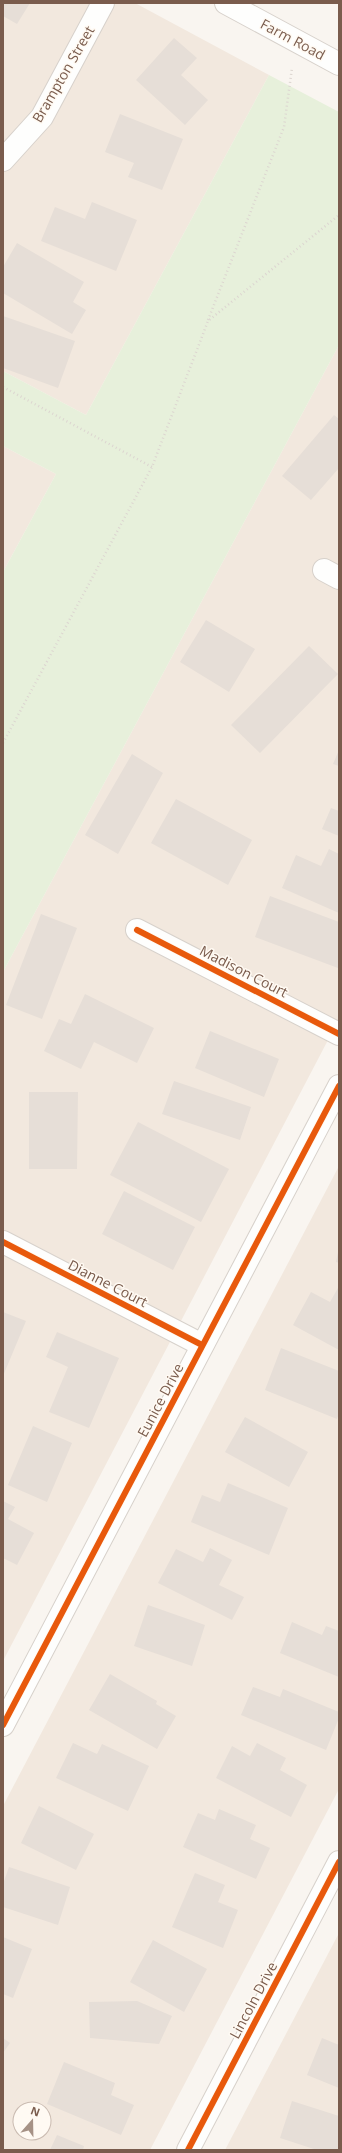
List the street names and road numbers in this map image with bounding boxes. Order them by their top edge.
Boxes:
street label: Farm Road [257,14,329,64]
street label: Brampton Street [28,22,98,126]
street label: Madison Court [197,941,291,1001]
street label: Dianne Court [65,1255,151,1311]
street label: Eunice Drive [133,1360,187,1440]
street label: Lincoln Drive [225,1958,281,2042]

